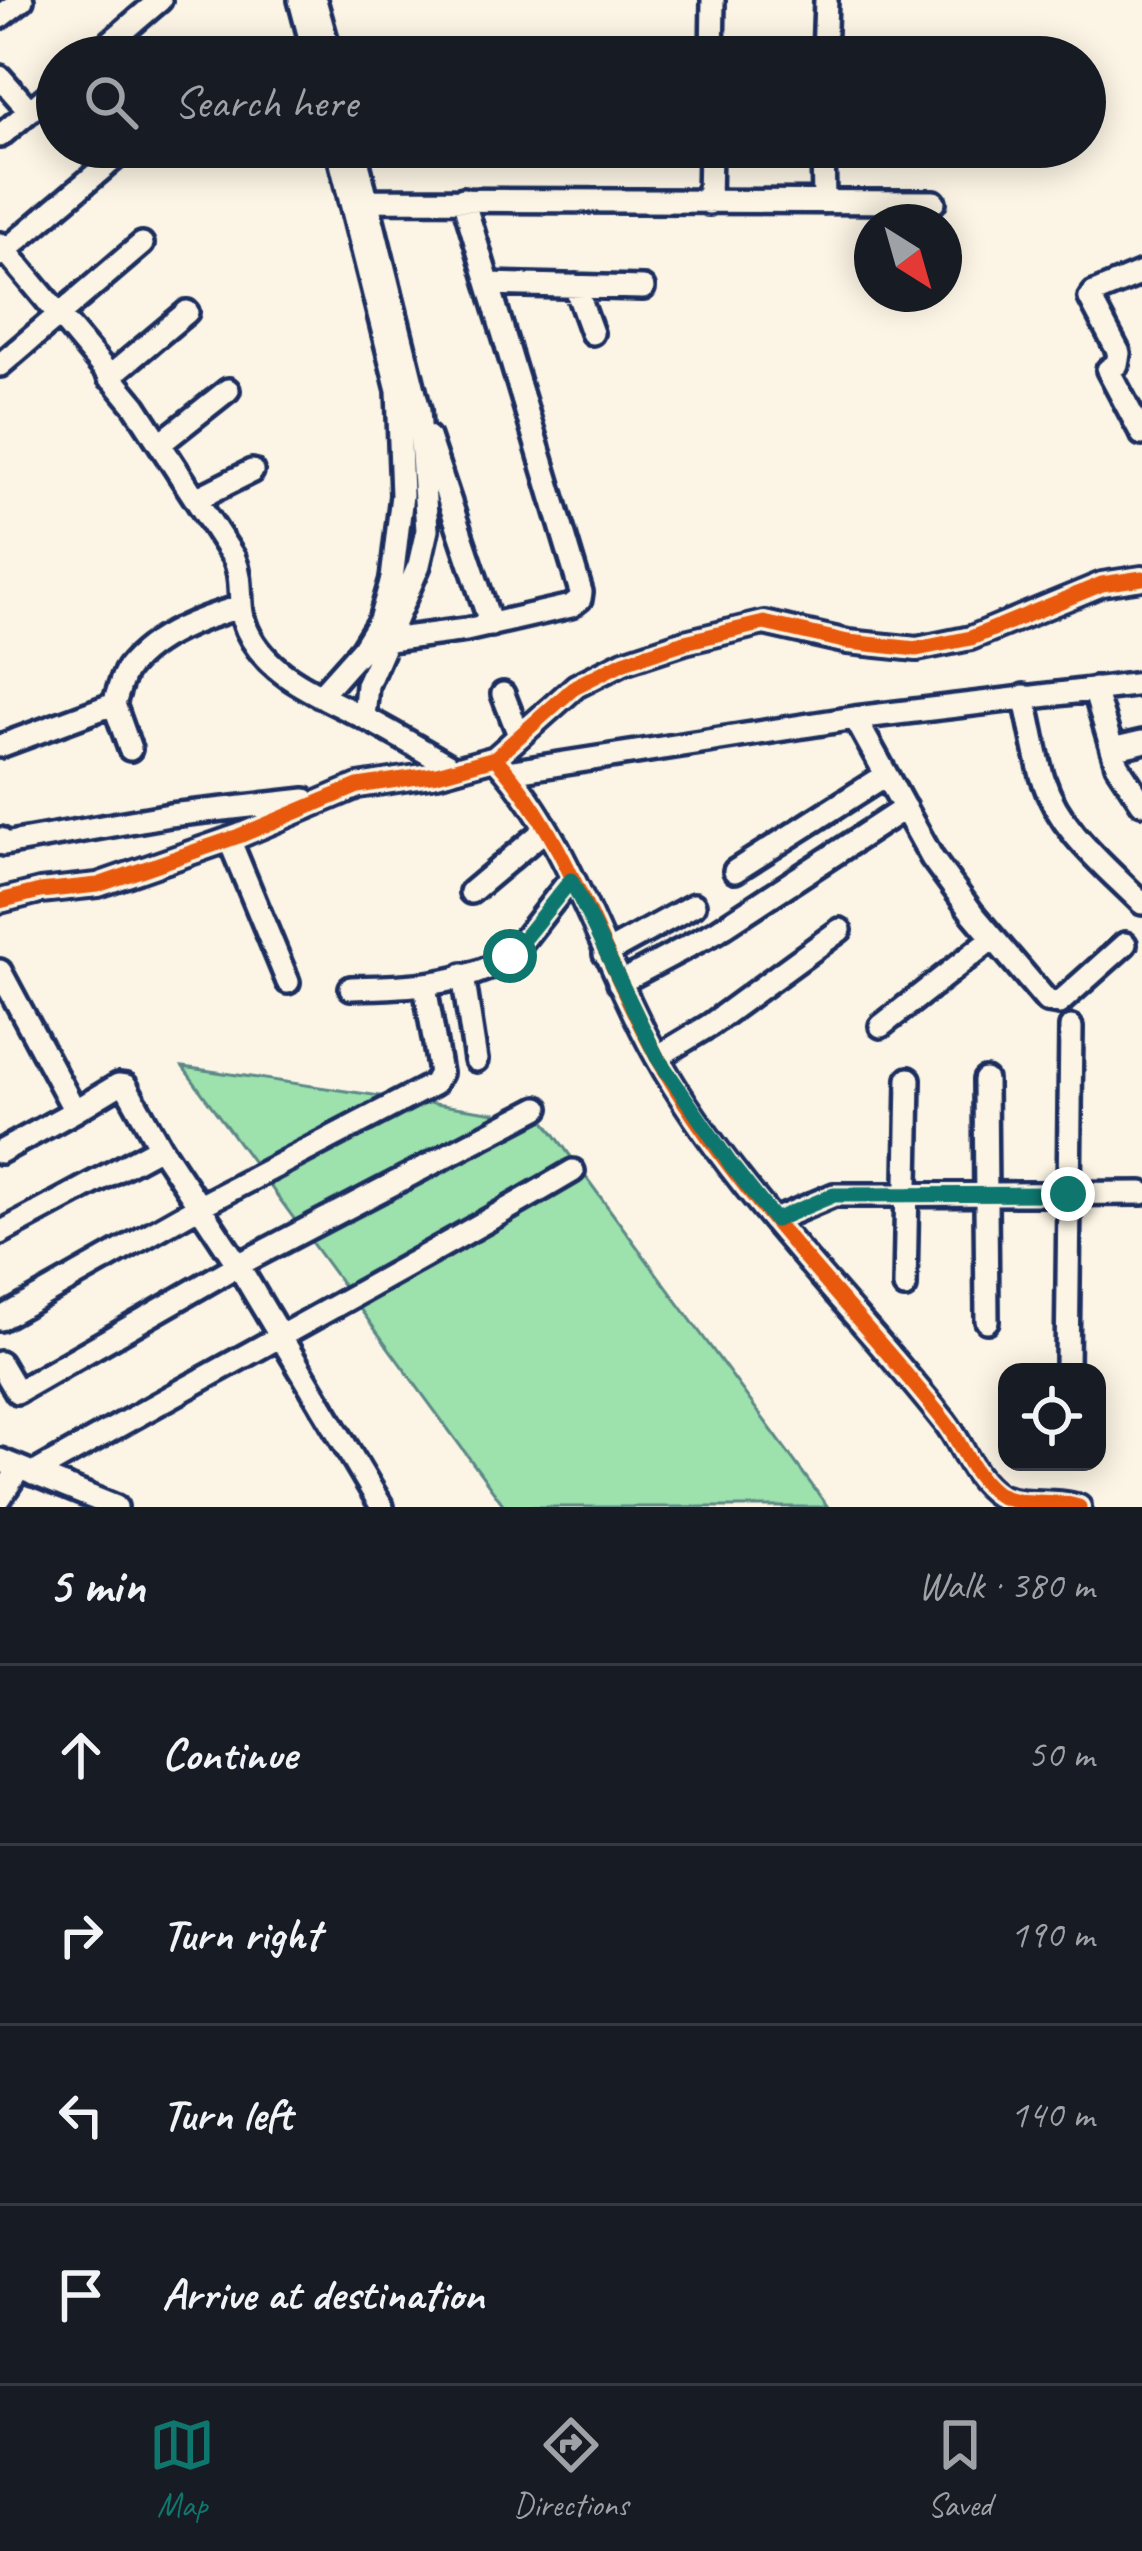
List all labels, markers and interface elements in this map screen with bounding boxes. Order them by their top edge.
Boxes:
search box [36,36,1106,168]
icon: search [78,69,144,135]
text: Search here [174,74,357,131]
north arrow [854,204,962,312]
route start [483,929,537,983]
route end [1041,1167,1095,1221]
map controls [998,1363,1106,1471]
button: locate [998,1363,1106,1471]
text: 5 min [48,1553,145,1617]
text: Walk · 380 m [918,1561,1094,1610]
icon: ahead [48,1722,114,1788]
text: Continue [162,1726,296,1783]
text: 50 m [1028,1730,1094,1779]
icon: right [48,1902,114,1968]
text: Turn right [162,1906,320,1963]
text: 190 m [1010,1910,1094,1959]
icon: left [48,2082,114,2148]
text: Turn left [162,2086,292,2143]
text: 140 m [1010,2090,1094,2139]
icon: arrive [48,2262,114,2328]
text: Arrive at destination [162,2266,484,2323]
tab: Map [149,2412,215,2526]
tab: Directions [514,2412,628,2526]
tab: Saved [927,2412,993,2526]

